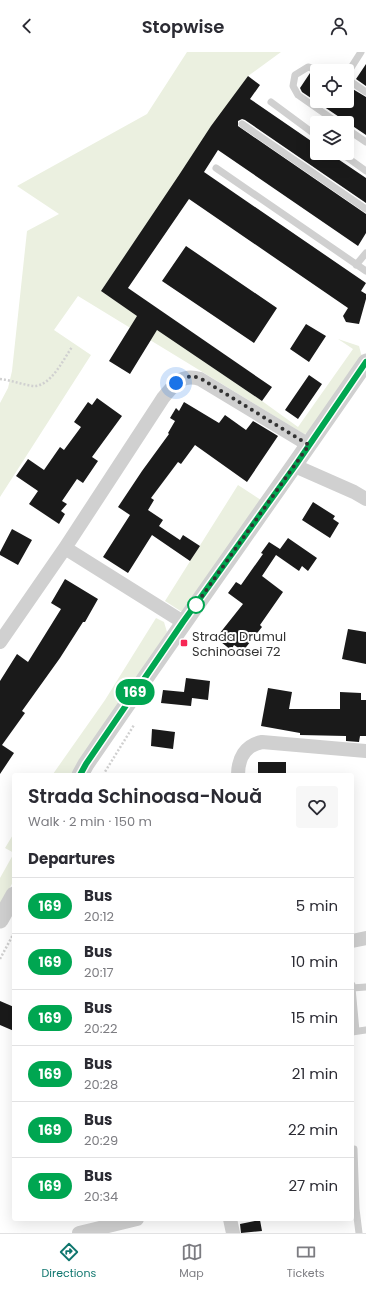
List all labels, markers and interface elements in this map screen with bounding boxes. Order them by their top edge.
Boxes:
text: Stopwise [142,14,224,39]
icon: back [16,15,38,37]
icon: person [328,15,350,37]
map controls [310,64,354,160]
button: locate [310,64,354,108]
button: layers [310,116,354,160]
your location [166,373,186,393]
unlabelled marker [187,596,205,614]
place label: Strada Drumul Schinoasei 72 [192,627,286,661]
marker: Strada Drumul Schinoasei 72 [179,638,189,648]
line badge: 169 [112,679,158,705]
text: 169 [124,682,146,702]
text: Strada Schinoasa-Nouă [28,783,262,810]
button: heart [296,786,338,828]
text: Walk · 2 min · 150 m [28,812,152,831]
text: Departures [28,848,115,869]
text: Bus [84,885,112,906]
text: 5 min [296,895,338,916]
text: 169 [39,896,61,916]
text: 20:12 [84,907,114,926]
text: Bus [84,941,112,962]
text: 10 min [291,951,338,972]
text: 169 [39,952,61,972]
text: 20:17 [84,963,114,982]
text: Bus [84,997,112,1018]
text: 15 min [291,1007,338,1028]
text: 169 [39,1008,61,1028]
text: 20:22 [84,1019,117,1038]
text: Bus [84,1053,112,1074]
text: 21 min [292,1063,338,1084]
text: 169 [39,1064,61,1084]
text: 20:28 [84,1075,118,1094]
text: Bus [84,1109,112,1130]
text: 22 min [288,1119,338,1140]
text: 169 [39,1120,61,1140]
text: 20:29 [84,1131,118,1150]
text: Bus [84,1165,112,1186]
text: 27 min [288,1175,338,1196]
text: 169 [39,1176,61,1196]
text: 20:34 [84,1187,118,1206]
tab: Directions [42,1241,96,1282]
tab: Map [179,1241,204,1282]
tab: Tickets [287,1241,324,1282]

